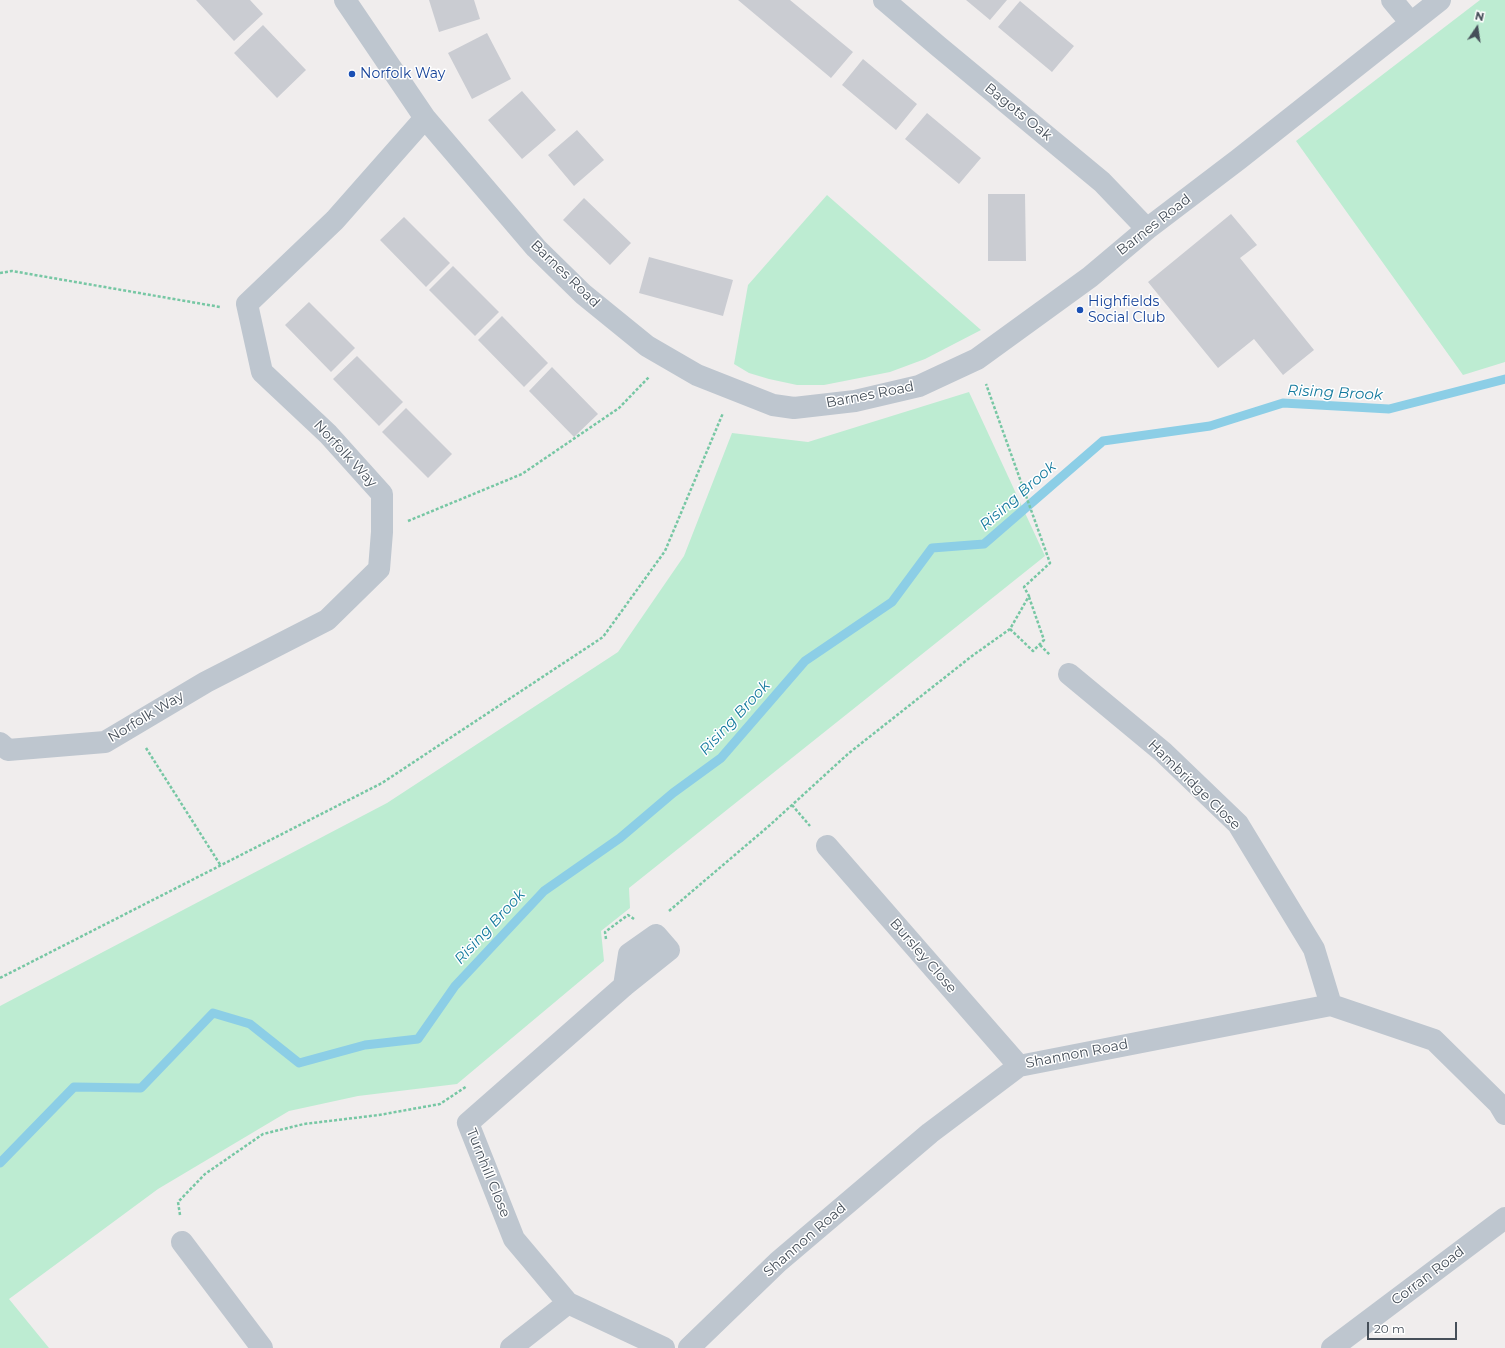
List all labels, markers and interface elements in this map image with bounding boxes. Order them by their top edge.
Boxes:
north arrow [1457,8,1497,48]
text: N [1474,8,1486,24]
place label: Norfolk Way [360,66,445,82]
marker: Norfolk Way [347,69,357,79]
street label: Bagots Oak [981,80,1055,144]
street label: Barnes Road [1114,191,1194,259]
street label: Barnes Road [527,237,603,311]
place label: Highfields Social Club [1088,294,1165,326]
marker: Highfields Social Club [1075,305,1085,315]
street label: Barnes Road [825,378,915,412]
water label: Rising Brook [1287,382,1383,404]
street label: Norfolk Way [310,417,380,491]
water label: Rising Brook [976,458,1060,534]
water label: Rising Brook [696,677,774,759]
street label: Norfolk Way [105,688,187,746]
street label: Hambridge Close [1144,737,1244,833]
water label: Rising Brook [451,886,529,968]
street label: Bursley Close [886,915,960,997]
street label: Shannon Road [1024,1036,1130,1072]
street label: Turnhill Close [463,1126,513,1220]
street label: Shannon Road [760,1200,850,1280]
street label: Corran Road [1388,1243,1468,1309]
scale bar [1369,1314,1459,1340]
text: 20 m [1374,1321,1405,1336]

